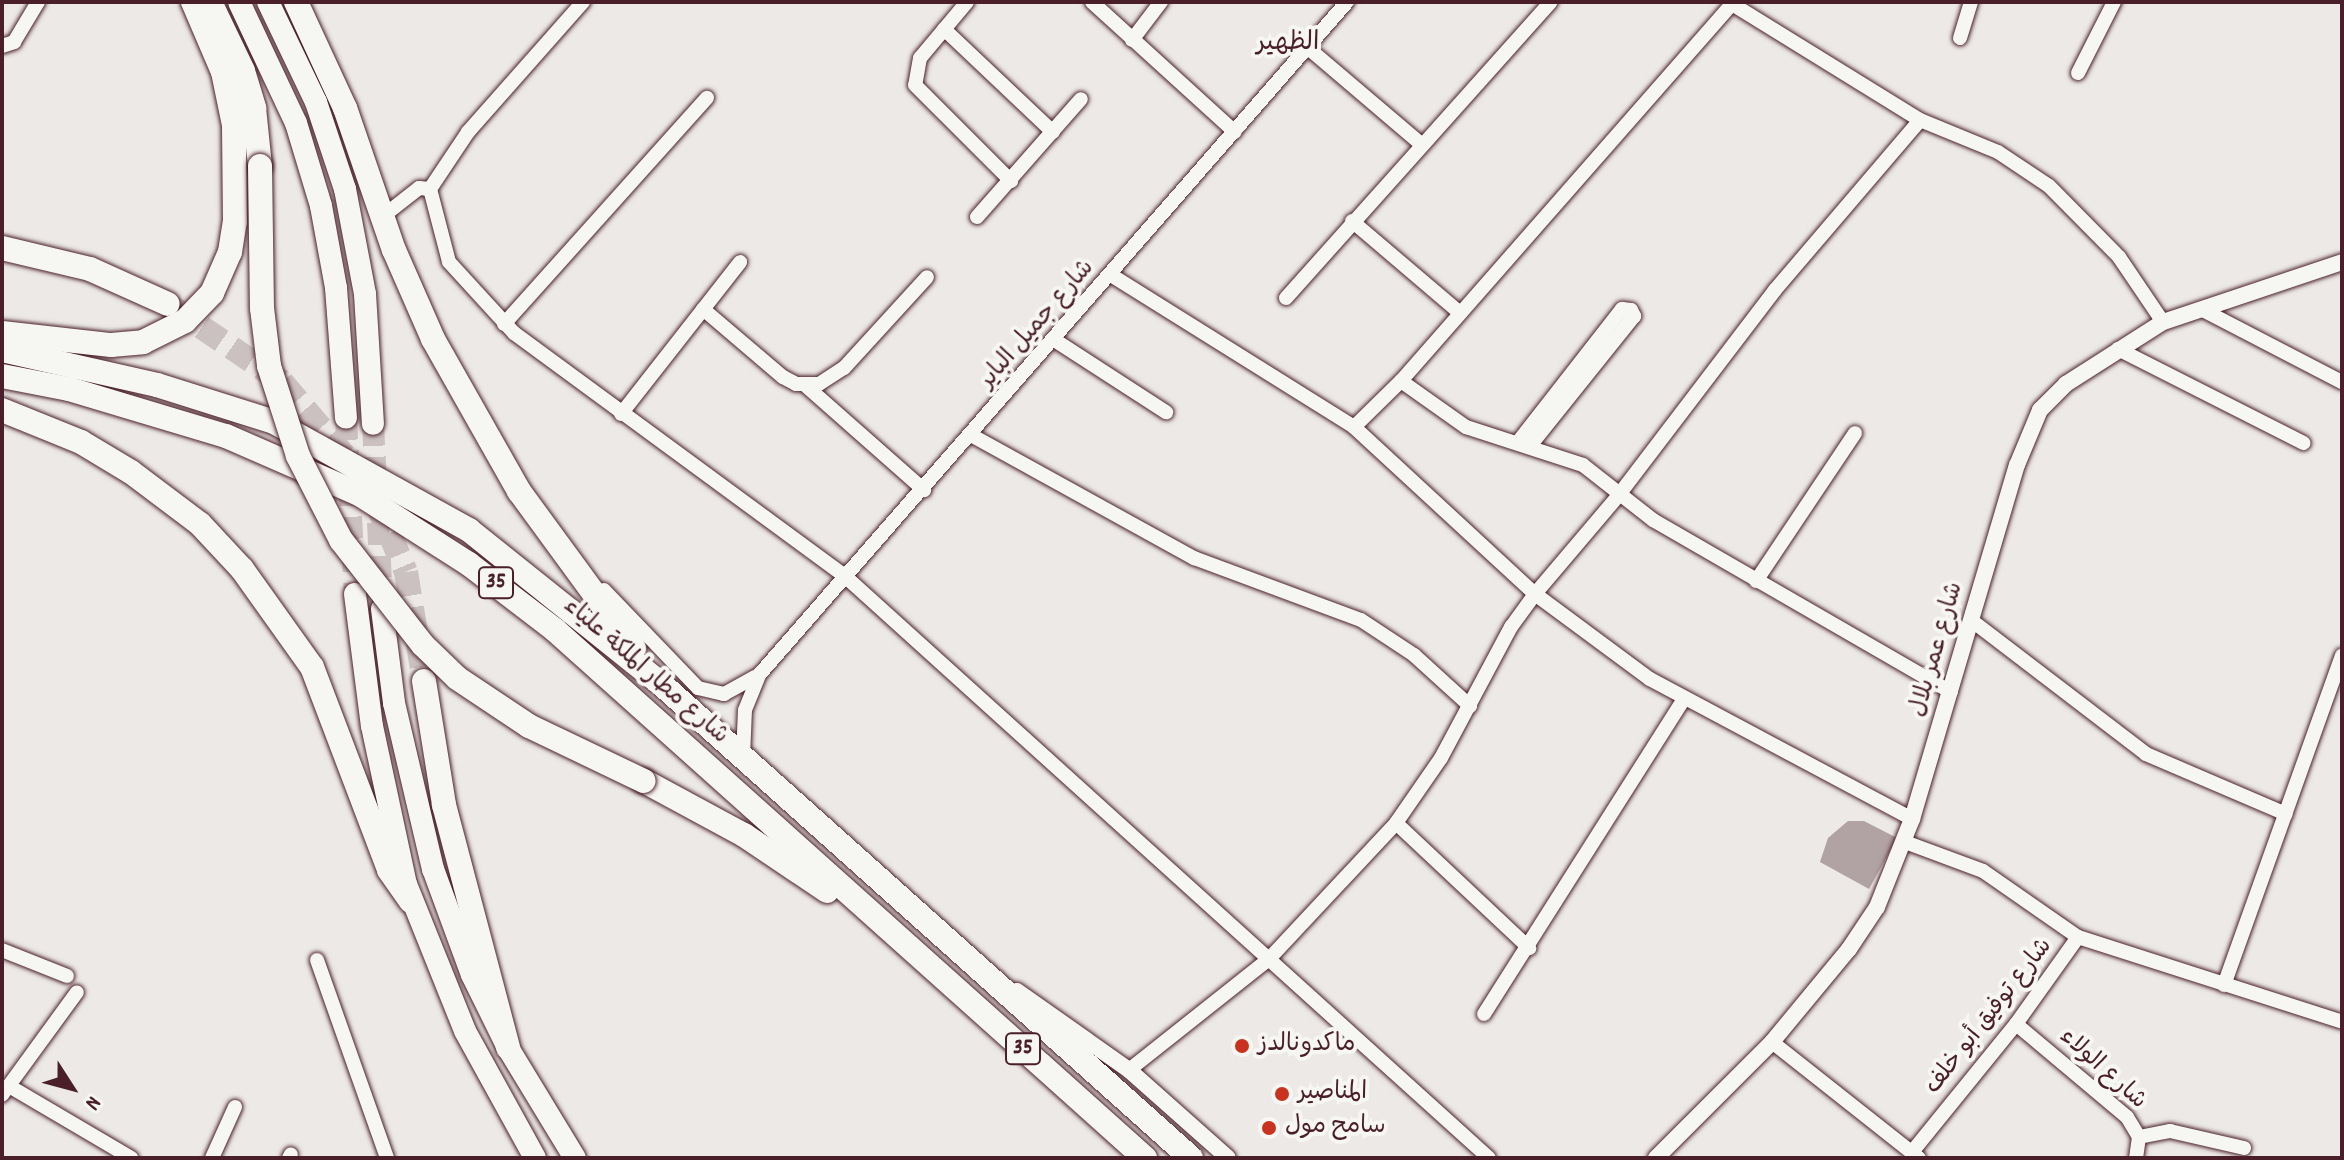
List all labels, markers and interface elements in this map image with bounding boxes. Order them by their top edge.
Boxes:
district label: الظهير [1257,28,1319,60]
street label: شارع جميل الباير [974,255,1102,395]
road number: 35 [478,565,514,601]
street label: شارع عمر بلال [1905,579,1971,721]
street label: شارع مطار الملكة علياء [557,593,733,751]
street label: شارع توفيق أبو خلف [1920,933,2060,1101]
street label: شارع الولاء [2052,1023,2152,1117]
road number: 35 [1005,1031,1041,1067]
place label: ماكدونالدز [1258,1032,1355,1060]
marker: ماكدونالدز [1233,1037,1251,1055]
north arrow [32,1048,112,1128]
place label: المناصير [1298,1080,1367,1108]
marker: المناصير [1273,1085,1291,1103]
text: N [76,1089,108,1116]
place label: سامح مول [1285,1114,1386,1142]
marker: سامح مول [1260,1119,1278,1137]

